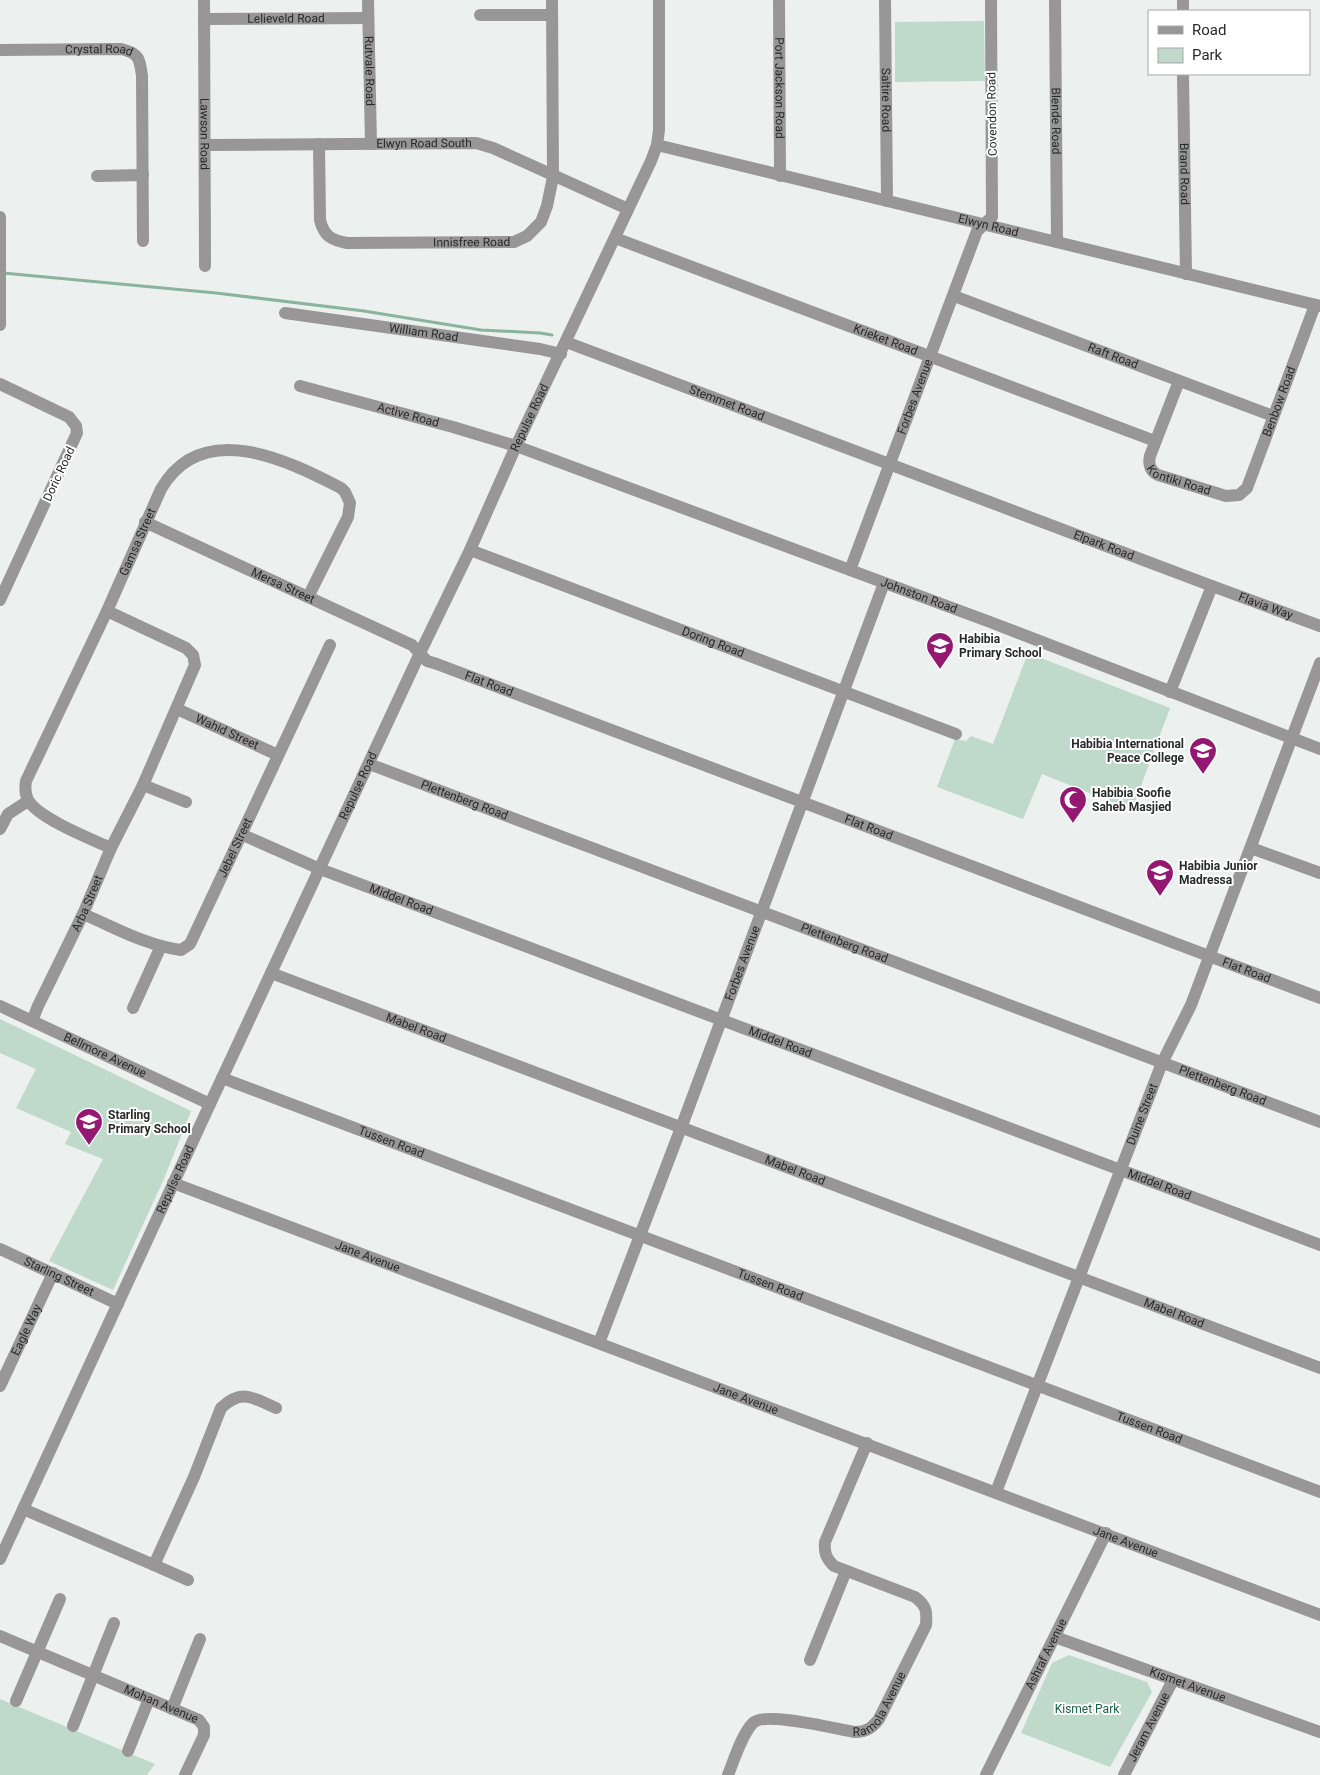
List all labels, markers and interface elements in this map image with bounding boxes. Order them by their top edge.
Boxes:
legend [1148,10,1310,75]
street label: Lelieveld Road [247,11,325,26]
text: Road [1192,21,1226,39]
street label: Rutvale Road [362,36,377,106]
street label: Port Jackson Road [772,37,787,139]
street label: Crystal Road [65,42,135,59]
text: Park [1192,46,1223,64]
street label: Saltire Road [879,68,893,132]
street label: Covendon Road [984,72,1000,156]
street label: Blende Road [1049,87,1063,155]
street label: Lawson Road [197,98,212,170]
street label: Elwyn Road South [376,136,472,151]
street label: Brand Road [1177,143,1192,205]
street label: Elwyn Road [957,211,1020,240]
street label: Innisfree Road [433,235,510,249]
street label: William Road [388,321,459,344]
street label: Krieket Road [851,321,920,358]
street label: Raft Road [1086,340,1140,372]
street label: Forbes Avenue [894,357,935,436]
street label: Benbow Road [1260,365,1299,438]
street label: Repulse Road [507,382,551,454]
street label: Stemmet Road [687,382,766,423]
street label: Active Road [376,400,441,430]
street label: Doric Road [40,445,78,503]
street label: Kontiki Road [1143,462,1212,498]
street label: Gamsa Street [116,506,159,578]
street label: Elpark Road [1072,527,1136,563]
street label: Mersa Street [249,565,317,606]
street label: Johnston Road [879,575,959,616]
street label: Flavia Way [1237,590,1295,623]
street label: Doring Road [680,624,746,660]
school or university icon: Habibia Primary School [925,631,955,670]
place label: Habibia Primary School [959,632,1042,660]
street label: Flat Road [463,668,515,699]
street label: Wahid Street [193,711,261,752]
school or university icon: Habibia International Peace College [1188,736,1218,775]
place label: Habibia International Peace College [1071,737,1185,765]
street label: Repulse Road [336,750,380,822]
street label: Plettenberg Road [419,777,510,823]
mosque icon: Habibia Soofie Saheb Masjied [1058,785,1088,824]
place label: Habibia Soofie Saheb Masjied [1092,786,1172,814]
street label: Flat Road [843,812,895,843]
street label: Jebel Street [215,816,255,879]
school or university icon: Habibia Junior Madressa [1145,858,1175,897]
place label: Habibia Junior Madressa [1179,859,1258,887]
street label: Arba Street [69,873,106,934]
street label: Middel Road [368,881,435,918]
street label: Plettenberg Road [799,920,890,966]
street label: Forbes Avenue [722,924,763,1003]
street label: Flat Road [1221,955,1273,986]
street label: Mabel Road [384,1010,448,1045]
street label: Middel Road [747,1024,814,1060]
street label: Bellmore Avenue [62,1030,149,1080]
street label: Plettenberg Road [1177,1063,1268,1108]
street label: Duine Street [1124,1081,1160,1147]
school or university icon: Starling Primary School [74,1107,104,1146]
place label: Starling Primary School [108,1108,191,1136]
street label: Tussen Road [357,1123,426,1161]
street label: Repulse Road [153,1143,197,1216]
street label: Mabel Road [763,1153,827,1188]
street label: Middel Road [1126,1166,1193,1203]
street label: Jane Avenue [333,1238,402,1275]
street label: Starling Street [22,1254,96,1299]
street label: Tussen Road [735,1266,805,1304]
street label: Mabel Road [1142,1295,1206,1331]
street label: Eagle Way [8,1302,44,1358]
street label: Jane Avenue [711,1380,780,1417]
street label: Tussen Road [1114,1409,1184,1446]
street label: Jane Avenue [1091,1523,1160,1560]
street label: Ashraf Avenue [1022,1616,1069,1692]
street label: Kismet Avenue [1148,1665,1228,1705]
street label: Ramola Avenue [852,1669,909,1739]
street label: Mohan Avenue [122,1682,201,1726]
street label: Jeram Avenue [1125,1690,1172,1764]
park label: Kismet Park [1055,1702,1120,1716]

